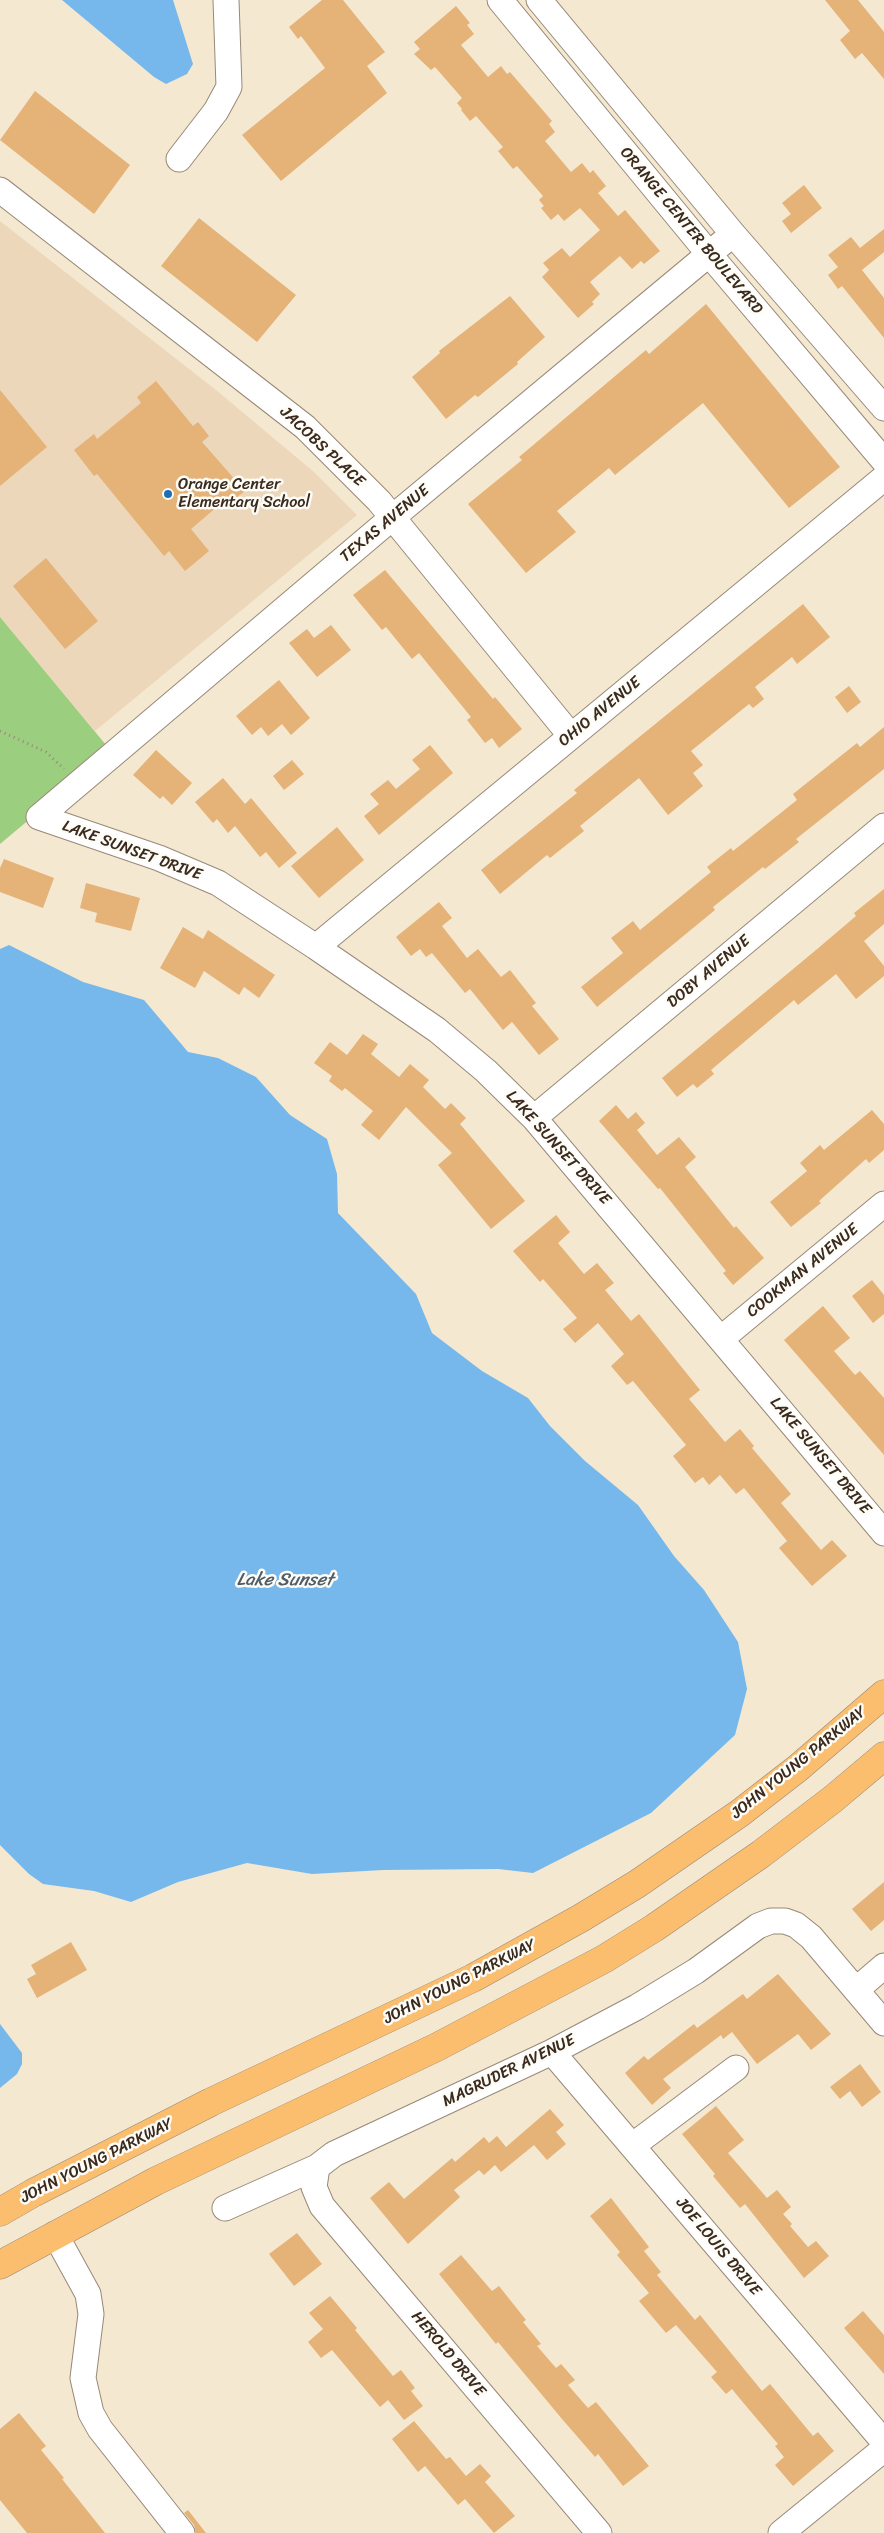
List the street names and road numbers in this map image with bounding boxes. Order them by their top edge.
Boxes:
street label: ORANGE CENTER BOULEVARD [616,144,766,318]
street label: JACOBS PLACE [276,403,368,491]
street label: TEXAS AVENUE [336,481,434,567]
street label: OHIO AVENUE [555,673,645,751]
street label: LAKE SUNSET DRIVE [60,817,204,885]
street label: DOBY AVENUE [664,932,754,1012]
street label: LAKE SUNSET DRIVE [502,1087,614,1209]
street label: COOKMAN AVENUE [743,1220,863,1322]
street label: LAKE SUNSET DRIVE [765,1394,875,1518]
street label: JOHN YOUNG PARKWAY [728,1703,870,1823]
street label: JOHN YOUNG PARKWAY [381,1935,539,2029]
street label: MAGRUDER AVENUE [440,2031,578,2111]
street label: JOHN YOUNG PARKWAY [18,2114,176,2208]
street label: JOE LOUIS DRIVE [671,2194,765,2300]
street label: HEROLD DRIVE [407,2307,489,2401]

